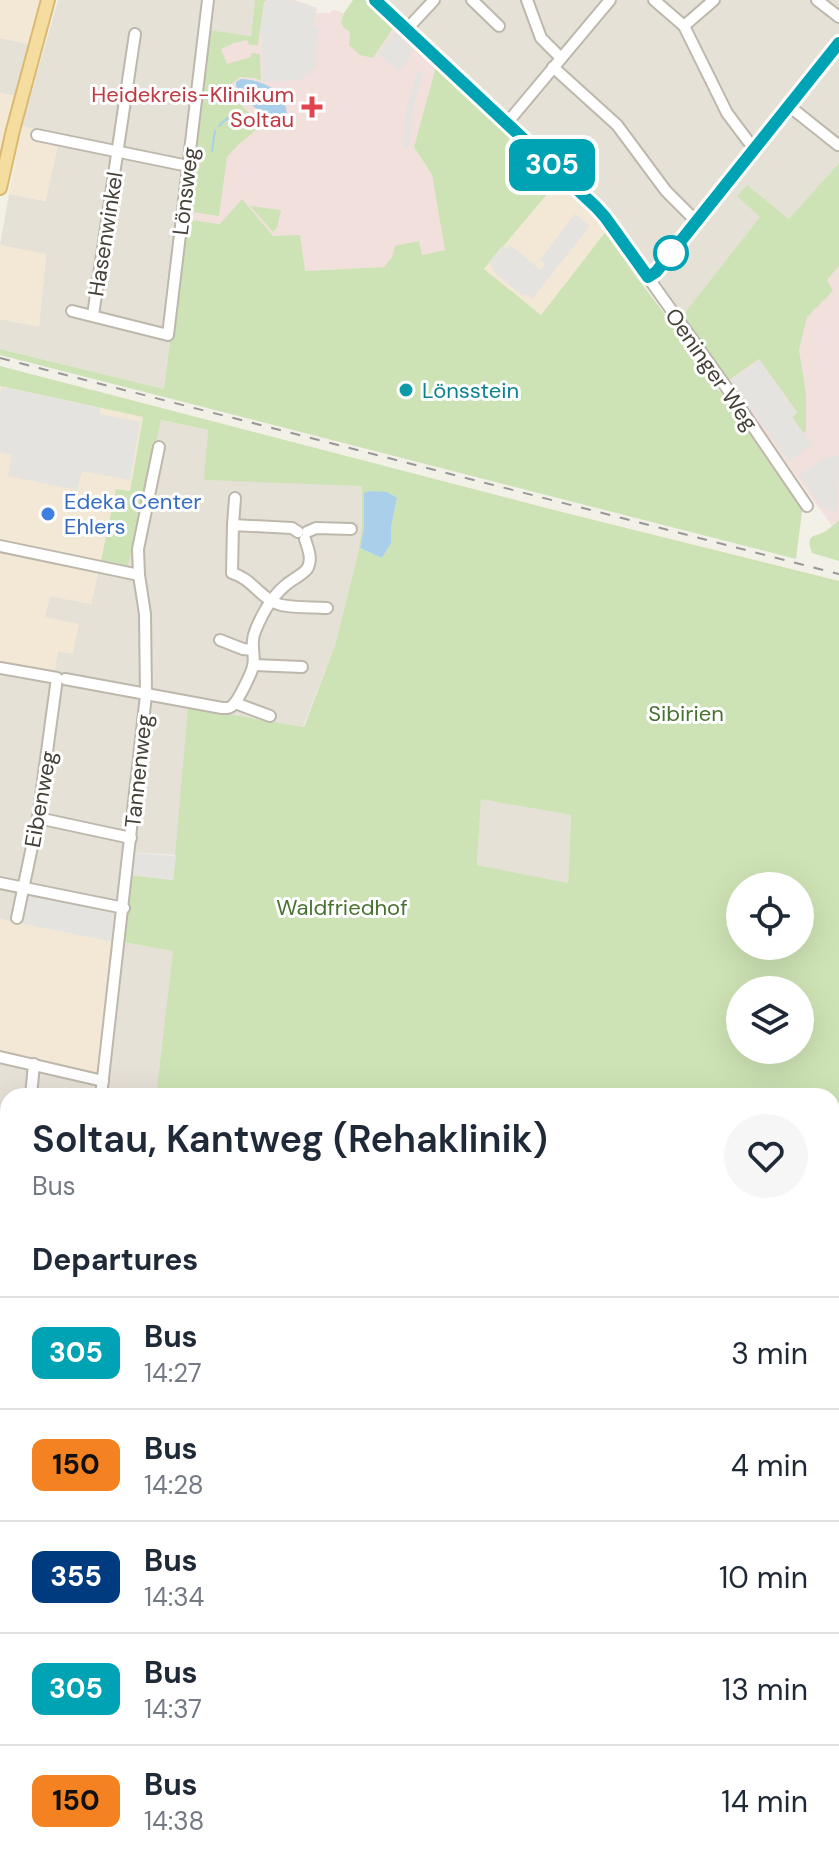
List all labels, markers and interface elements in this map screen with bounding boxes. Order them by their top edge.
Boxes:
place label: Heidekreis-Klinikum Soltau [91,80,294,134]
marker: Heidekreis-Klinikum Soltau [301,96,323,118]
line badge: 305 [506,139,598,191]
street label: Lönsweg [166,145,205,237]
text: 305 [525,146,579,183]
street label: Hasenwinkel [81,170,130,298]
unlabelled marker [654,236,688,270]
street label: Oeninger Weg [659,302,765,436]
place label: Lönsstein [422,376,519,405]
marker: Lönsstein [397,381,415,399]
place label: Edeka Center Ehlers [64,487,201,541]
marker: Edeka Center Ehlers [39,505,57,523]
park label: Sibirien [648,699,724,728]
street label: Tannenweg [118,713,159,829]
street label: Eibenweg [18,748,63,850]
map controls [726,872,814,1064]
button: locate [726,872,814,960]
park label: Waldfriedhof [276,893,408,922]
button: layers [726,976,814,1064]
text: Soltau, Kantweg (Rehaklinik) [32,1114,548,1164]
button: heart [724,1114,808,1198]
text: Bus [32,1169,76,1203]
text: Departures [32,1240,198,1279]
text: Bus [144,1317,198,1356]
text: 305 [49,1334,103,1371]
text: 3 min [731,1334,808,1373]
text: 14:27 [144,1356,202,1390]
text: Bus [144,1429,198,1468]
text: 150 [52,1446,100,1483]
text: 4 min [731,1446,808,1485]
text: 14:28 [144,1468,204,1502]
text: Bus [144,1541,198,1580]
text: 355 [50,1558,102,1595]
text: 10 min [719,1558,808,1597]
text: 14:34 [144,1580,204,1614]
text: Bus [144,1653,198,1692]
text: 305 [49,1670,103,1707]
text: 13 min [722,1670,808,1709]
text: 14:37 [144,1692,202,1726]
text: Bus [144,1765,198,1804]
text: 150 [52,1782,100,1819]
text: 14 min [721,1782,808,1821]
text: 14:38 [144,1804,204,1838]

